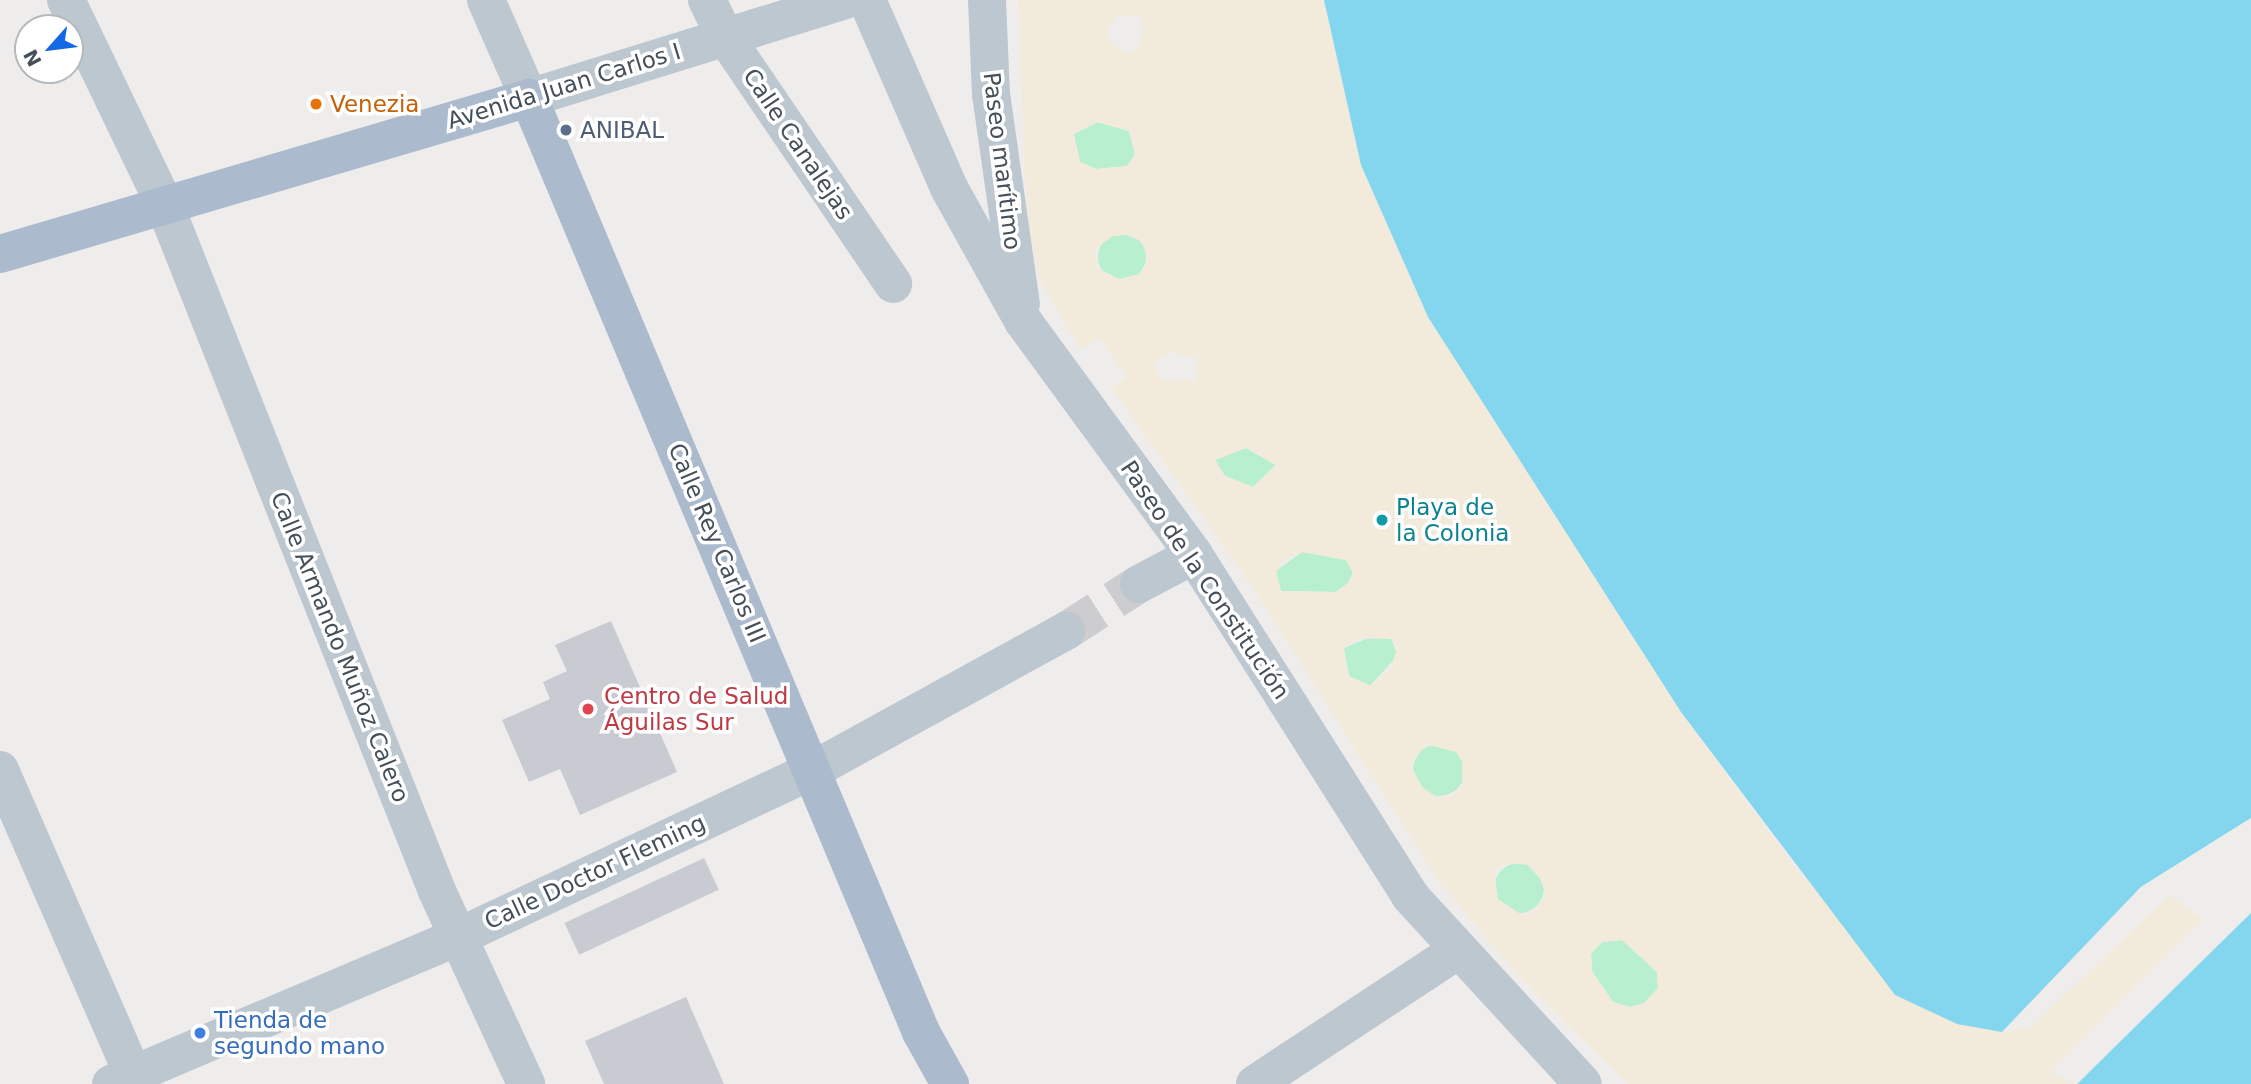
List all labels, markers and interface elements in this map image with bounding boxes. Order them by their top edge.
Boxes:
north arrow [14,14,84,84]
street label: Avenida Juan Carlos I [444,37,684,135]
text: N [19,46,46,70]
street label: Calle Canalejas [737,63,859,225]
street label: Paseo marítimo [977,71,1027,251]
place label: Venezia [330,90,419,118]
marker: Venezia [308,96,324,112]
place label: ANIBAL [580,116,664,144]
marker: ANIBAL [558,122,574,138]
street label: Calle Rey Carlos III [662,439,772,647]
street label: Paseo de la Constitución [1115,456,1295,704]
street label: Calle Armando Muñoz Calero [265,488,415,806]
place label: Playa de la Colonia [1396,493,1509,547]
marker: Playa de la Colonia [1374,512,1390,528]
place label: Centro de Salud Águilas Sur [604,682,788,736]
marker: Centro de Salud Águilas Sur [578,699,598,719]
street label: Calle Doctor Fleming [480,809,710,935]
place label: Tienda de segundo mano [214,1006,385,1060]
marker: Tienda de segundo mano [192,1025,208,1041]

